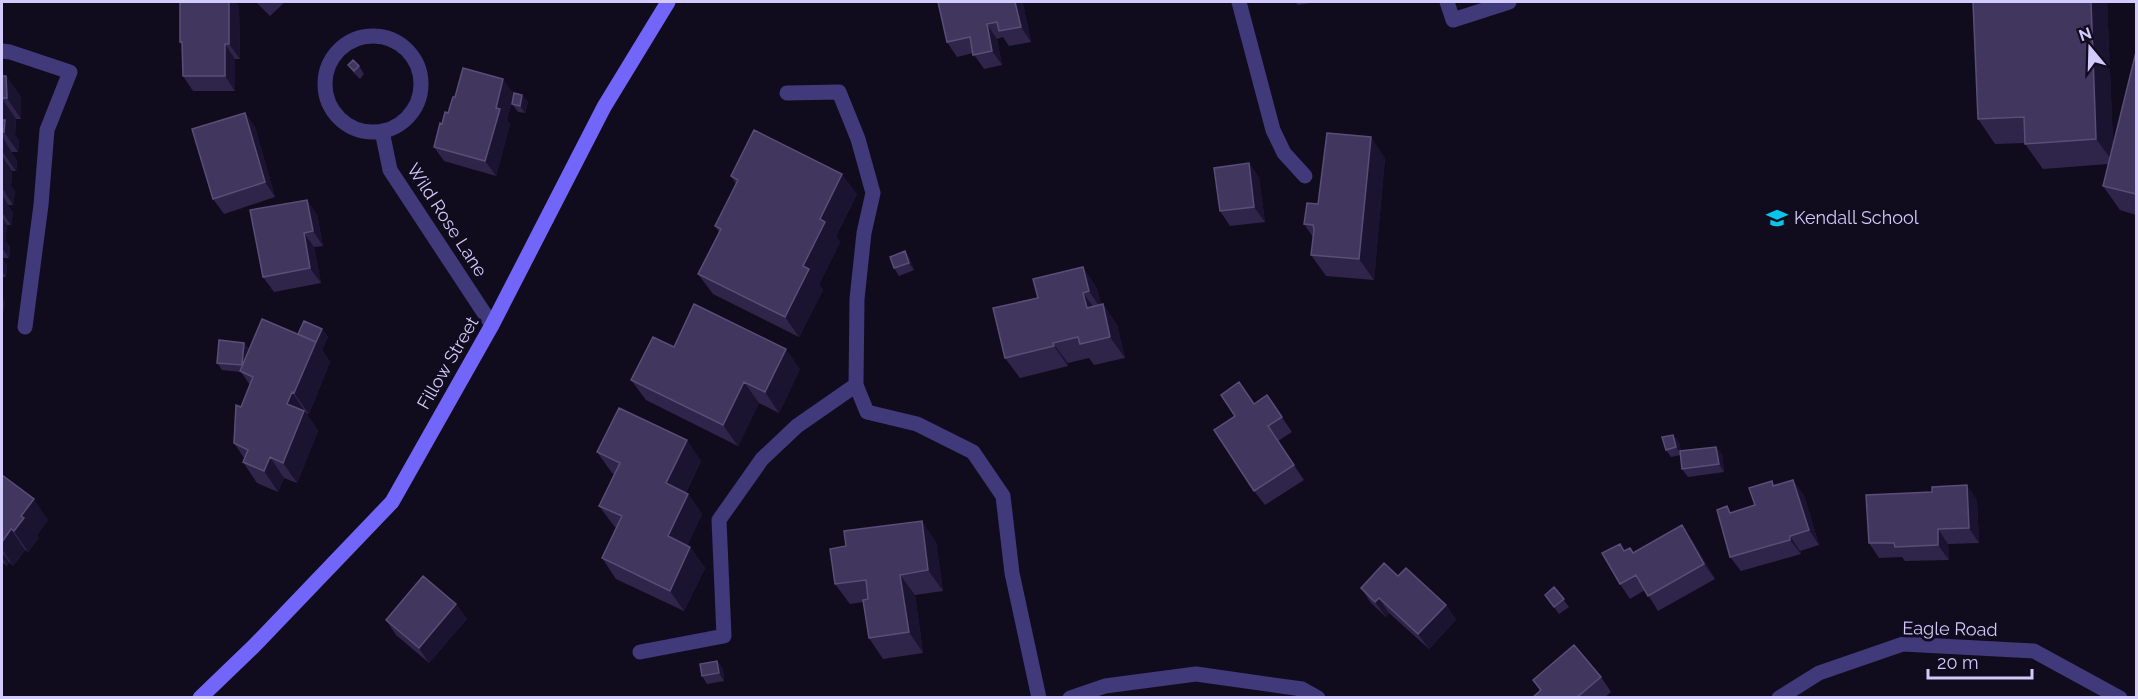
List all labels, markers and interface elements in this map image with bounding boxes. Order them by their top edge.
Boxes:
north arrow [2060,18,2120,78]
text: N [2076,23,2094,45]
street label: Wild Rose Lane [403,159,492,281]
school or university icon: Kendall School [1765,206,1789,230]
place label: Kendall School [1794,207,1919,228]
street label: Fillow Street [413,313,482,413]
street label: Eagle Road [1902,617,1998,640]
scale bar [1928,642,2032,680]
text: 20 m [1937,652,1979,673]

